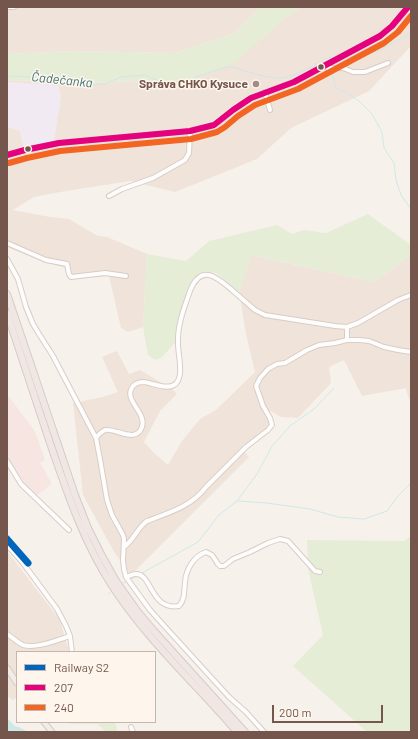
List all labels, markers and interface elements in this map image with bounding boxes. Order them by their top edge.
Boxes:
unlabelled marker [316,62,326,72]
water label: Čadečanka [31,69,93,91]
place label: Správa CHKO Kysuce [139,77,248,91]
marker: Správa CHKO Kysuce [251,79,261,89]
unlabelled marker [23,144,33,154]
legend [16,651,156,723]
text: Railway S2 [54,660,109,674]
text: 207 [54,680,73,694]
scale bar [274,697,385,723]
text: 240 [54,700,74,714]
text: 200 m [279,705,311,719]

